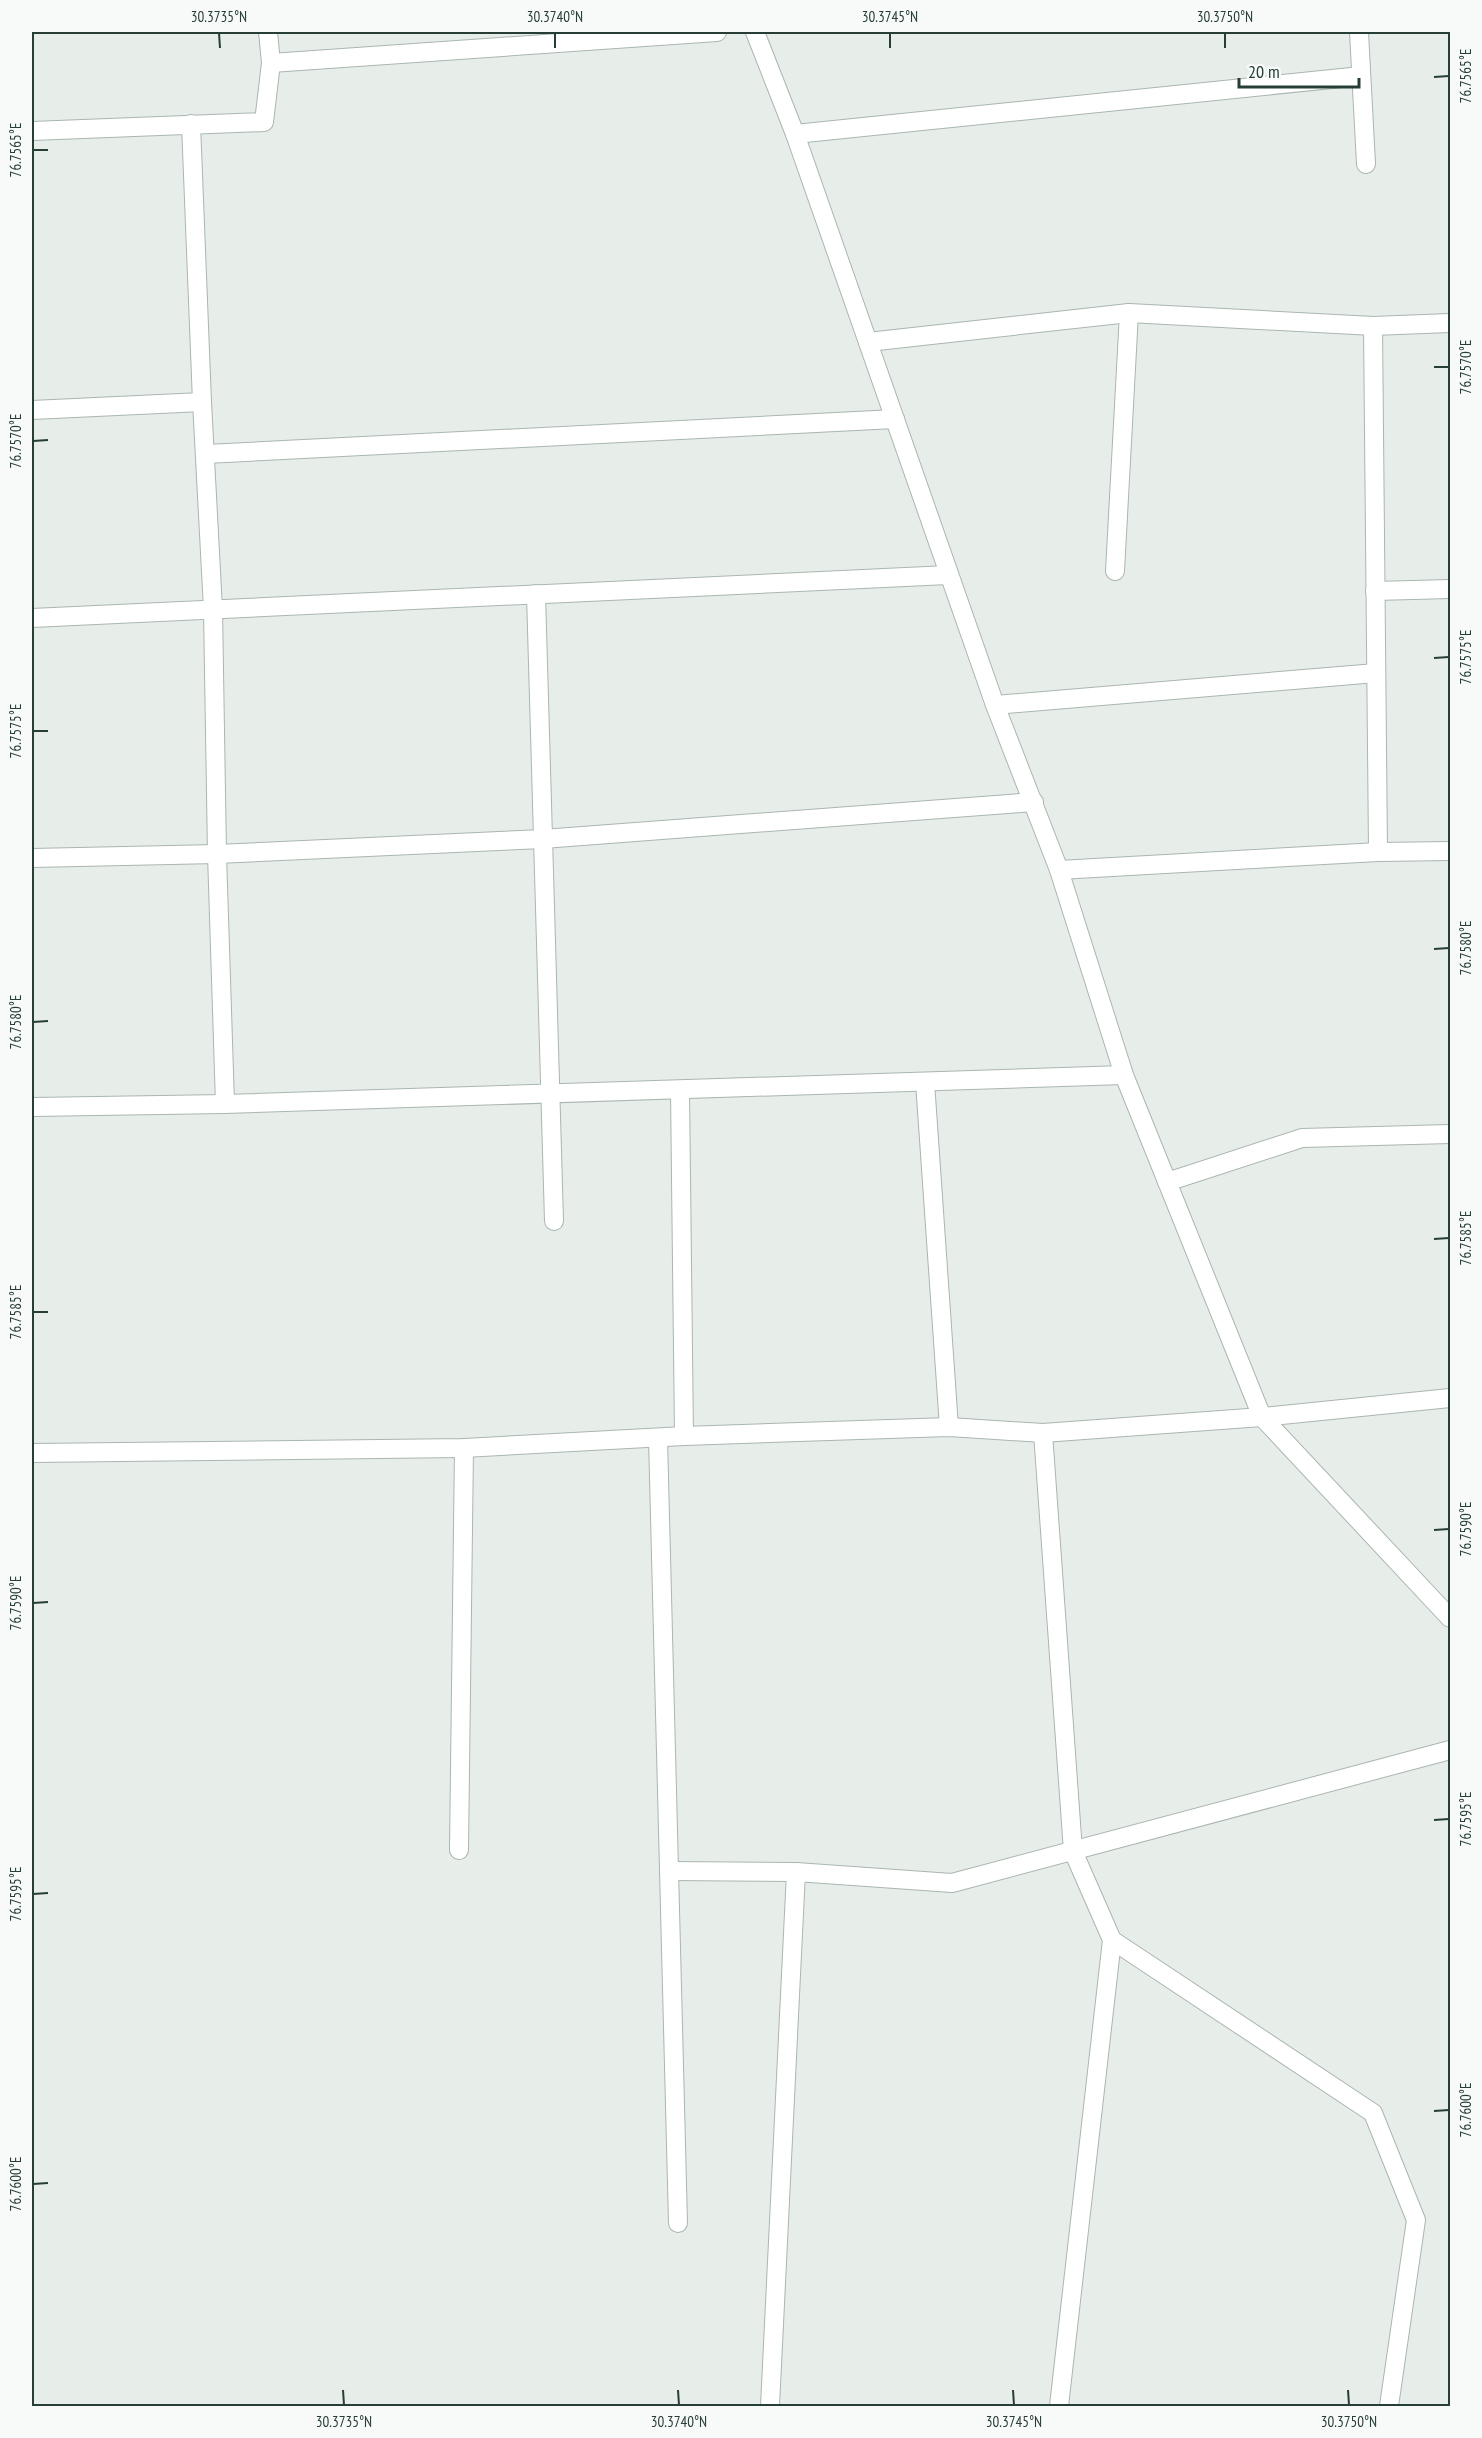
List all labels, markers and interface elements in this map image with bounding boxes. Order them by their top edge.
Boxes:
text: 30.3735°N [191,7,247,26]
text: 30.3740°N [527,7,583,26]
text: 30.3745°N [862,7,918,26]
text: 30.3750°N [1197,7,1253,26]
text: 76.7565°E [1456,49,1475,103]
scale bar [1239,51,1359,89]
text: 20 m [1248,60,1280,83]
text: 76.7565°E [6,123,25,177]
text: 76.7570°E [1456,340,1475,394]
text: 76.7570°E [6,414,25,468]
text: 76.7575°E [1456,630,1475,684]
text: 76.7575°E [6,704,25,758]
text: 76.7580°E [1456,921,1475,975]
text: 76.7580°E [6,995,25,1049]
text: 76.7585°E [1456,1211,1475,1265]
text: 76.7585°E [6,1285,25,1339]
text: 76.7590°E [1456,1502,1475,1556]
text: 76.7590°E [6,1576,25,1630]
text: 76.7595°E [1456,1792,1475,1846]
text: 76.7595°E [6,1867,25,1921]
text: 76.7600°E [1456,2083,1475,2137]
text: 76.7600°E [6,2157,25,2211]
text: 30.3735°N [316,2412,372,2431]
text: 30.3740°N [651,2412,707,2431]
text: 30.3745°N [986,2412,1042,2431]
text: 30.3750°N [1321,2412,1377,2431]

